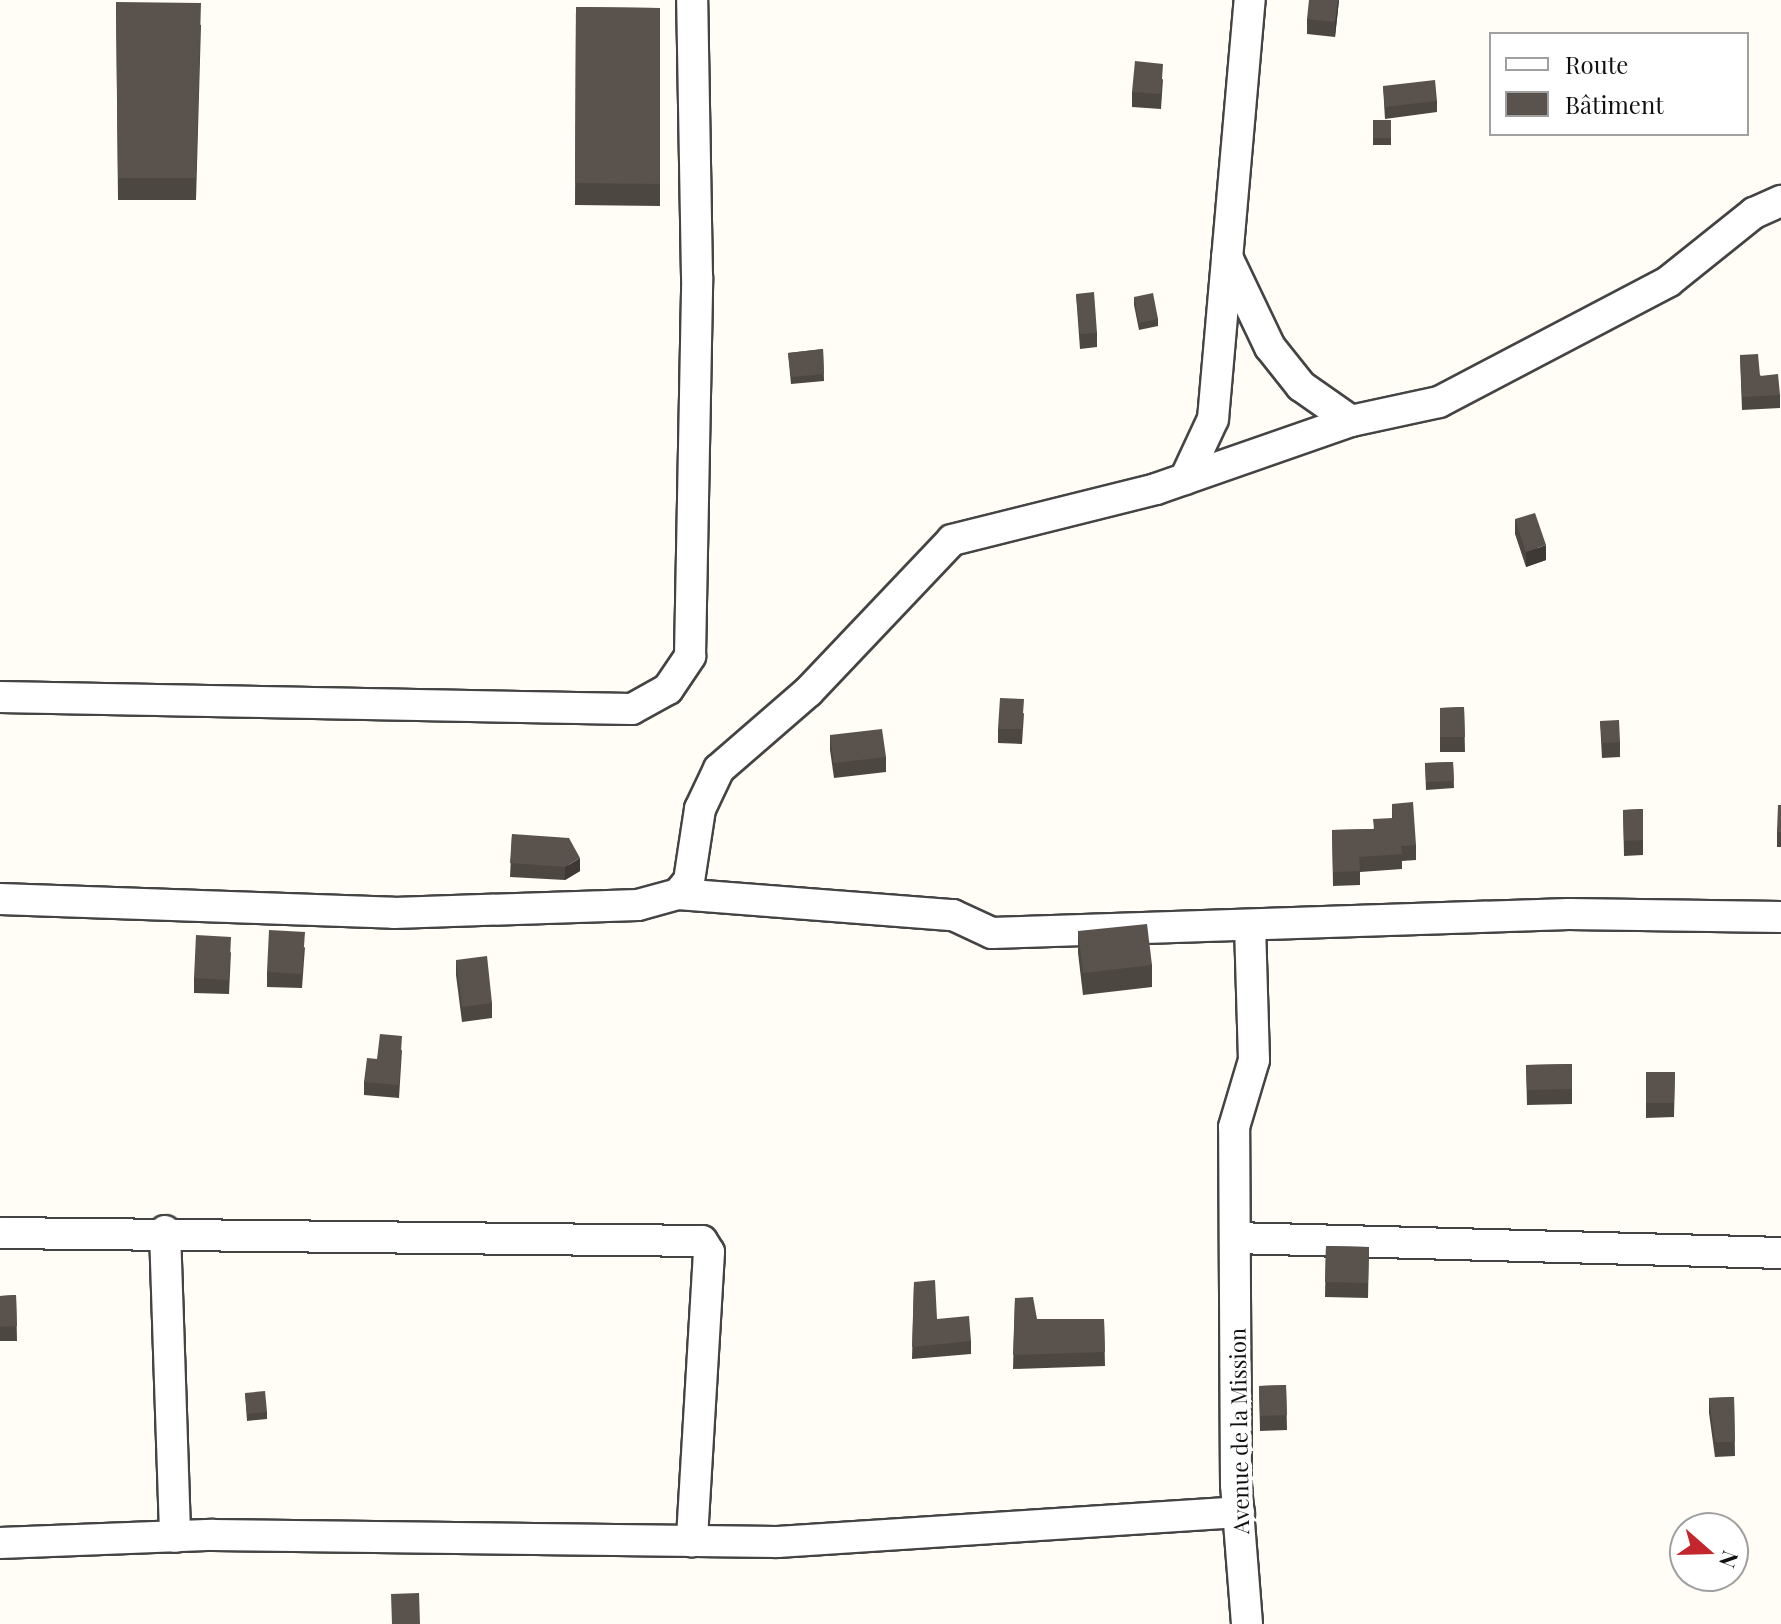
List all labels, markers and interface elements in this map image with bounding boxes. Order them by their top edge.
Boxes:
legend [1489,32,1749,136]
text: Route [1565,48,1628,80]
text: Bâtiment [1565,88,1664,120]
street label: Avenue de la Mission [1224,1327,1254,1535]
north arrow [1669,1512,1749,1592]
text: N [1713,1547,1746,1572]

